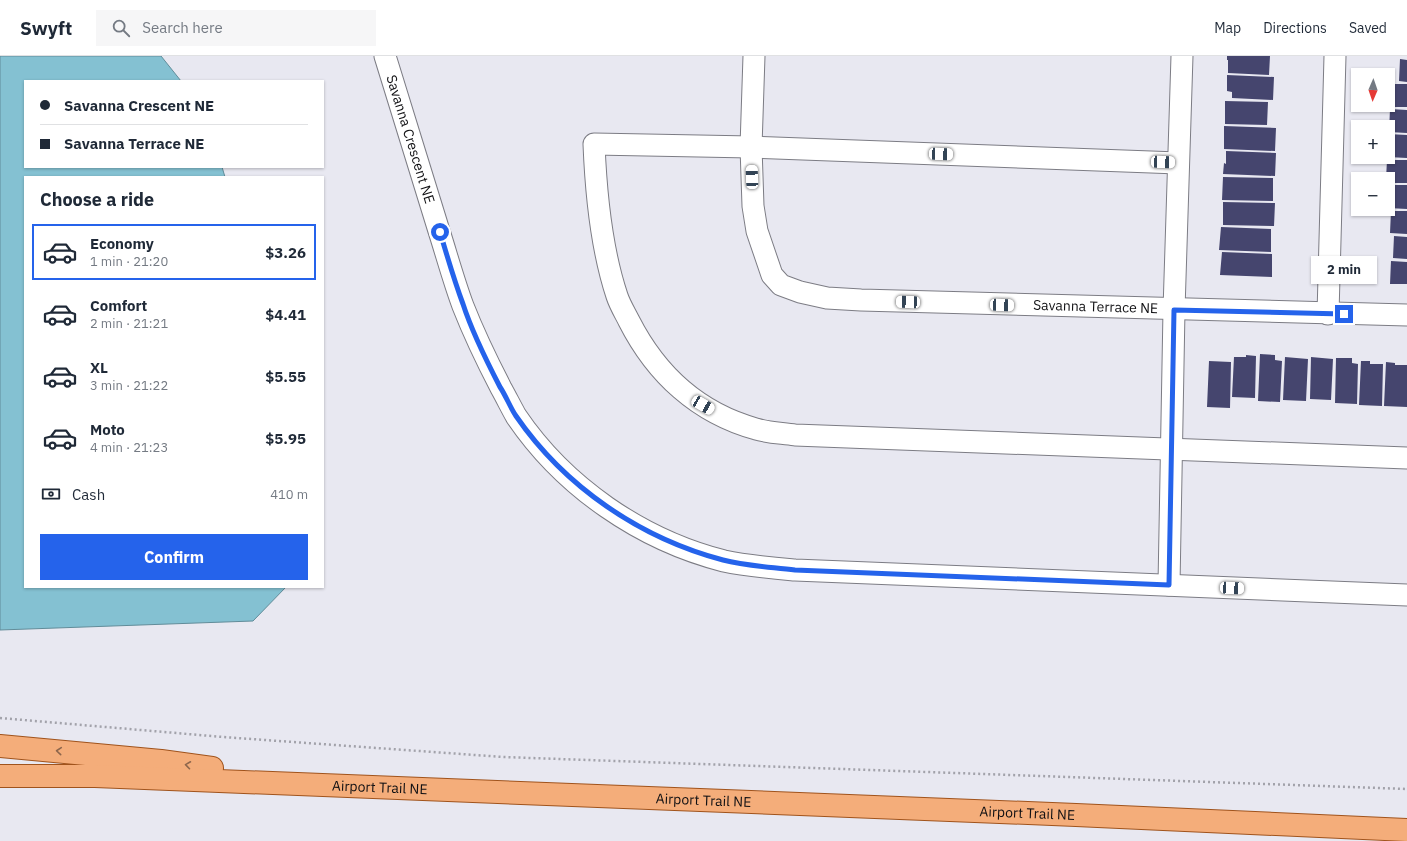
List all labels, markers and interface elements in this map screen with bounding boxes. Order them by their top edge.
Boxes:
search box [96,10,376,46]
text: Swyft [20,16,72,40]
icon: search [110,17,132,39]
text: Search here [142,18,223,37]
text: Map [1214,19,1241,37]
text: Directions [1263,19,1327,37]
text: Saved [1349,19,1387,37]
north arrow [1351,68,1395,112]
map controls [1351,68,1395,216]
street label: Savanna Crescent NE [382,73,439,206]
text: Savanna Crescent NE [64,96,214,115]
button: + [1351,120,1395,164]
text: Savanna Terrace NE [64,134,204,153]
car [929,148,953,160]
car [1151,156,1175,168]
car [746,165,758,189]
button: − [1351,172,1395,216]
text: Choose a ride [40,188,154,211]
route start [431,223,449,241]
icon: car [42,234,78,270]
text: Economy [90,234,154,253]
text: $3.26 [265,243,306,262]
text: 1 min · 21:20 [90,253,168,270]
callout: 2 min [1311,256,1377,284]
text: 2 min [1327,261,1361,278]
icon: car [42,296,78,332]
text: Comfort [90,296,147,315]
car [896,296,920,308]
street label: Savanna Terrace NE [1033,296,1158,317]
car [990,299,1014,311]
text: $4.41 [265,305,306,324]
route end [1335,305,1353,323]
text: 2 min · 21:21 [90,315,168,332]
icon: car [42,358,78,394]
text: XL [90,358,108,377]
text: $5.55 [265,367,306,386]
text: 3 min · 21:22 [90,377,168,394]
car [690,394,716,416]
icon: car [42,420,78,456]
text: Moto [90,420,125,439]
text: $5.95 [265,429,306,448]
text: 4 min · 21:23 [90,439,168,456]
icon: cash [40,483,62,505]
text: Cash [72,485,105,504]
text: 410 m [270,486,308,503]
button: Confirm [40,534,308,580]
car [1220,581,1244,595]
one-way arrow [56,747,62,756]
one-way arrow [185,761,191,770]
street label: Airport Trail NE [332,776,428,798]
street label: Airport Trail NE [655,789,752,811]
street label: Airport Trail NE [979,802,1075,824]

